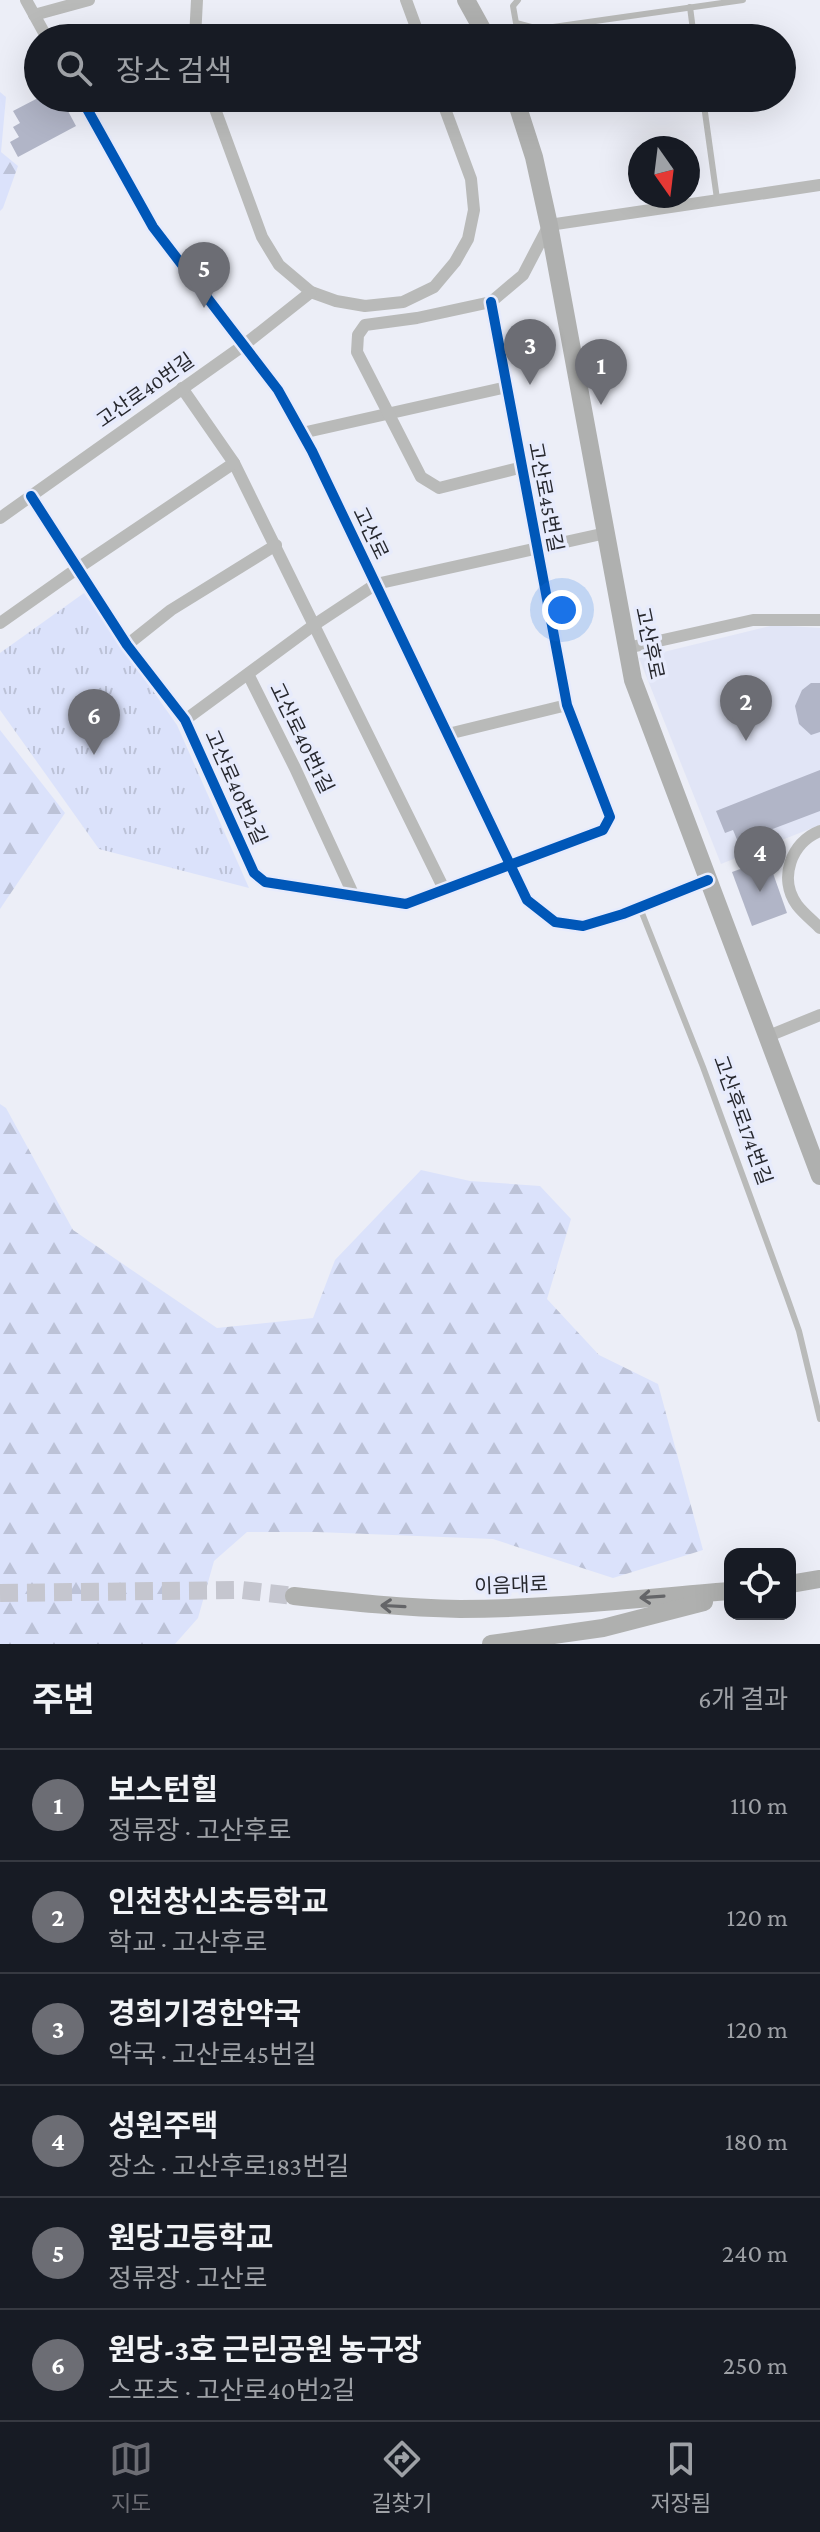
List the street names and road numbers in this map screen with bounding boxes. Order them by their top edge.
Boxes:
street label: 고산로40번길 [92,348,198,432]
street label: 고산로45번길 [525,440,567,554]
street label: 고산로 [349,503,393,563]
street label: 고산후로 [632,605,668,681]
street label: 고산로40번1길 [266,679,338,797]
street label: 고산로40번2길 [201,726,271,848]
street label: 고산후로174번길 [709,1052,777,1188]
street label: 이음대로 [474,1573,548,1597]

